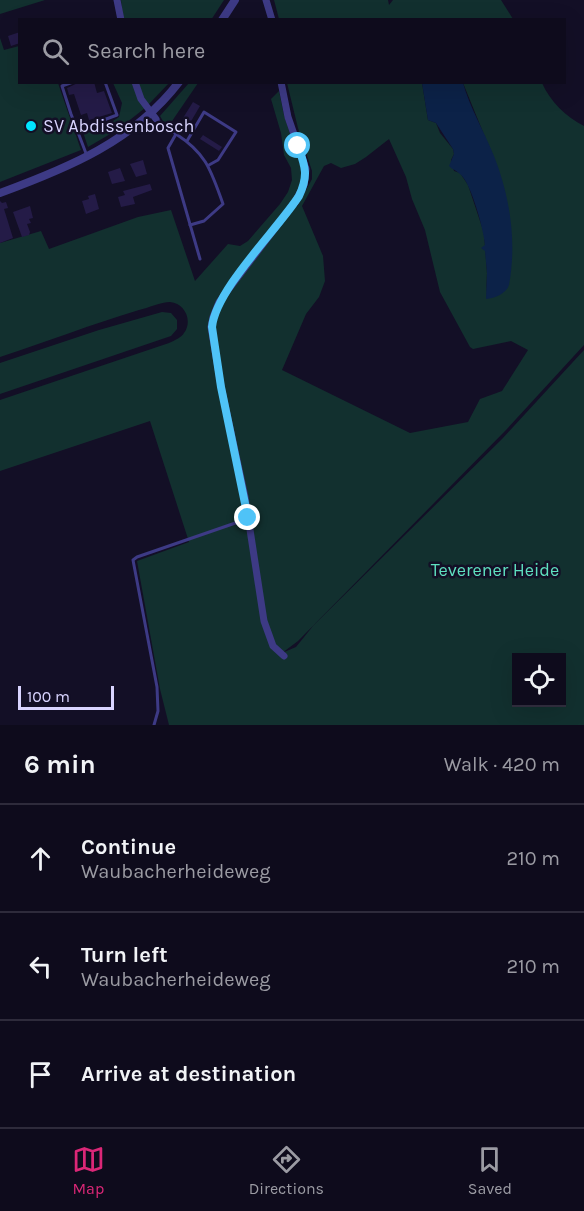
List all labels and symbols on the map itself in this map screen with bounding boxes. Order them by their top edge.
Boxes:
place label: SV Abdissenbosch [43,115,194,137]
marker: SV Abdissenbosch [24,119,38,133]
route start [284,132,310,158]
route end [234,504,260,530]
park label: Teverener Heide [431,559,559,581]
scale bar [18,683,114,710]

